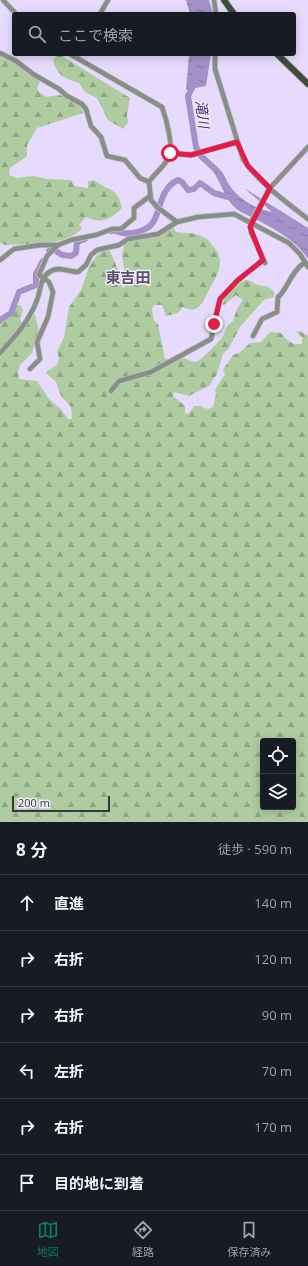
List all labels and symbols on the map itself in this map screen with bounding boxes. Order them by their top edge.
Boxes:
water label: 滝川 [192,99,214,131]
route start [161,144,179,162]
district label: 東吉田 [105,267,151,287]
route end [205,315,223,333]
scale bar [12,794,110,813]

